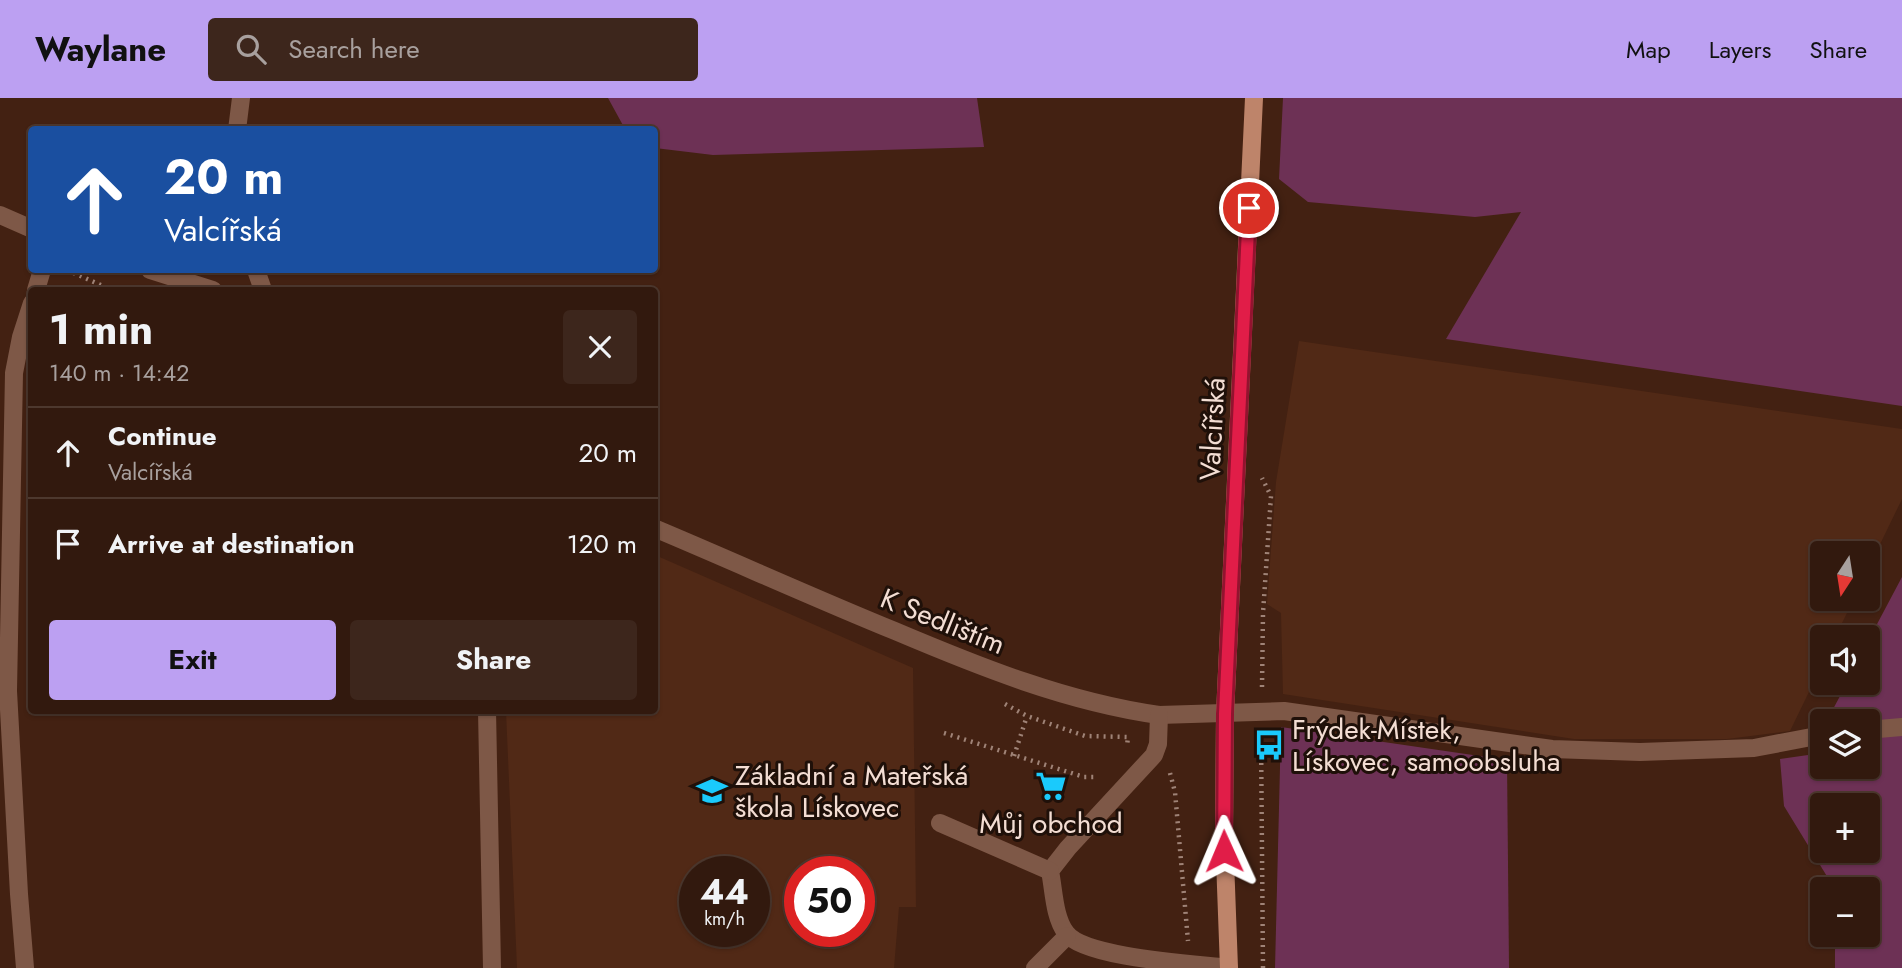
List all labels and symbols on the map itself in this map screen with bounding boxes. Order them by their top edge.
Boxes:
pin [1219,178,1279,238]
street label: Valcířská [1189,377,1236,482]
north arrow [1810,541,1880,611]
street label: K Sedlištím [874,578,1011,665]
place label: Frýdek-Místek, Lískovec, samoobsluha [1292,709,1560,782]
bus stop icon: Frýdek-Místek, Lískovec, samoobsluha [1252,728,1286,762]
place label: Základní a Mateřská škola Lískovec [735,755,968,828]
supermarket icon: Můj obchod [1034,769,1068,803]
school or university icon: Základní a Mateřská škola Lískovec [695,774,729,808]
place label: Můj obchod [979,803,1123,844]
position arrow [1187,814,1261,888]
speed limit sign: 50 [784,856,875,947]

